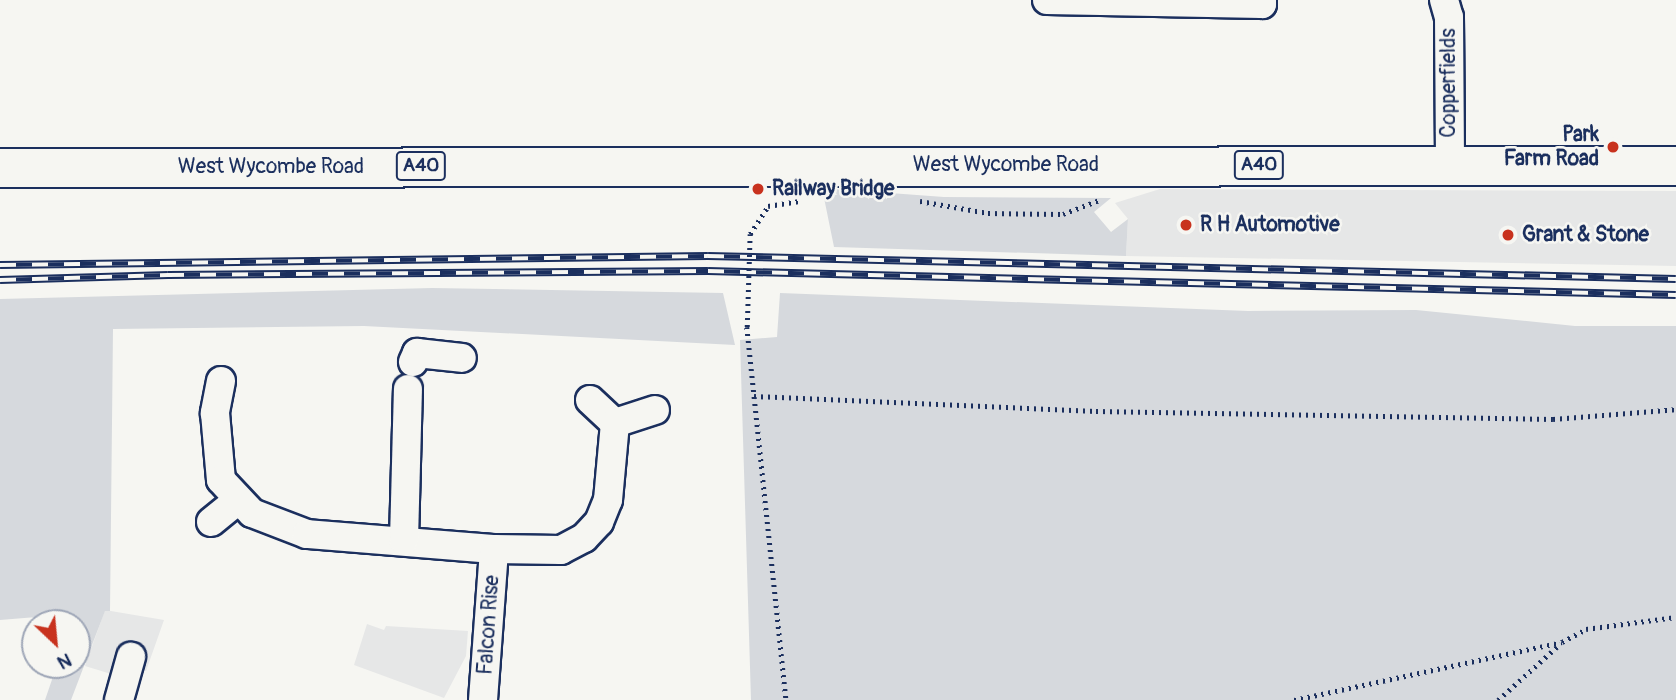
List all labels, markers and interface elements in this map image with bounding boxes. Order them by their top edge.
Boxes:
street label: Copperfields [1436,28,1462,138]
place label: Park Farm Road [1504,122,1599,172]
marker: Park Farm Road [1605,139,1621,155]
road number: A40 [395,150,447,182]
road number: A40 [1233,150,1285,181]
street label: West Wycombe Road [913,152,1099,178]
street label: West Wycombe Road [178,154,364,180]
place label: Railway Bridge [772,176,894,202]
marker: Railway Bridge [750,181,766,197]
place label: R H Automotive [1200,212,1340,238]
marker: R H Automotive [1178,217,1194,233]
place label: Grant & Stone [1522,222,1649,248]
marker: Grant & Stone [1500,227,1516,243]
street label: Falcon Rise [473,574,505,676]
north arrow [21,609,91,679]
text: N [53,647,75,675]

